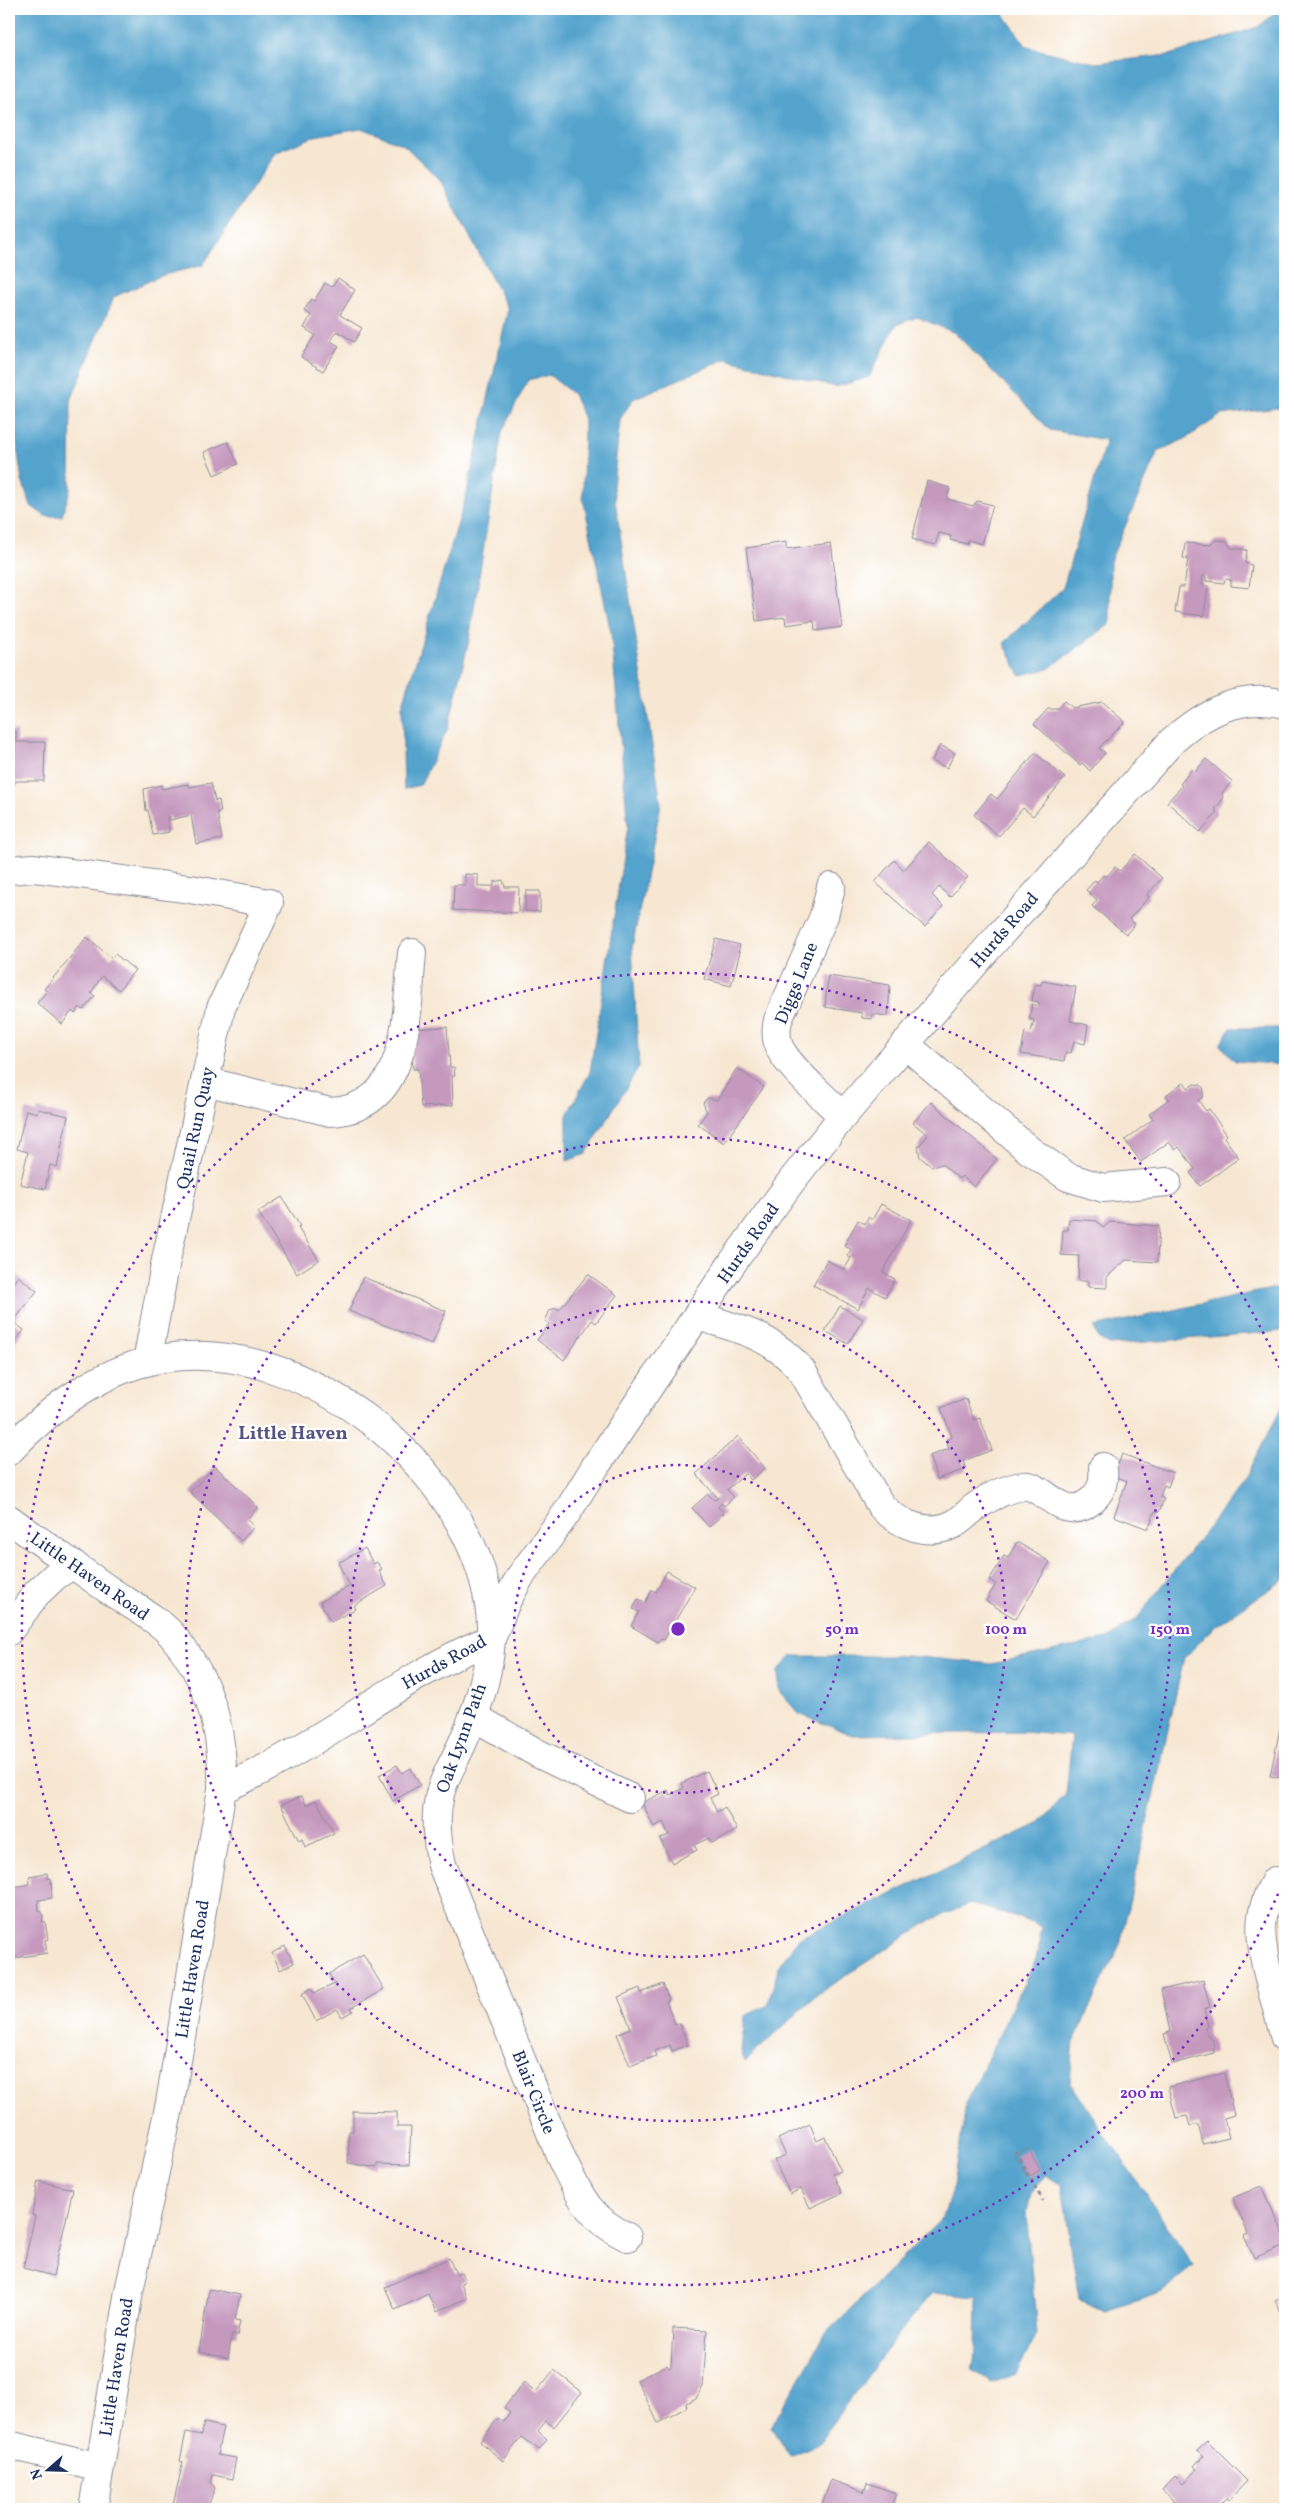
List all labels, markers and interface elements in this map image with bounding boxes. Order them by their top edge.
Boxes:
street label: Hurds Road [965,888,1045,974]
street label: Diggs Lane [770,939,825,1028]
street label: Quail Run Quay [171,1064,222,1192]
street label: Hurds Road [712,1198,786,1289]
district label: Little Haven [238,1421,348,1447]
street label: Little Haven Road [25,1527,154,1628]
centre of rings [669,1620,687,1638]
text: 50 m [825,1620,859,1641]
text: 100 m [985,1620,1028,1641]
text: 150 m [1150,1620,1190,1641]
street label: Hurds Road [398,1630,492,1697]
street label: Oak Lynn Path [431,1680,494,1797]
street label: Little Haven Road [170,1898,217,2040]
street label: Blair Circle [504,2047,561,2138]
text: 200 m [1120,2084,1164,2105]
street label: Little Haven Road [94,2296,141,2438]
north arrow [22,2446,72,2496]
text: N [27,2466,48,2482]

